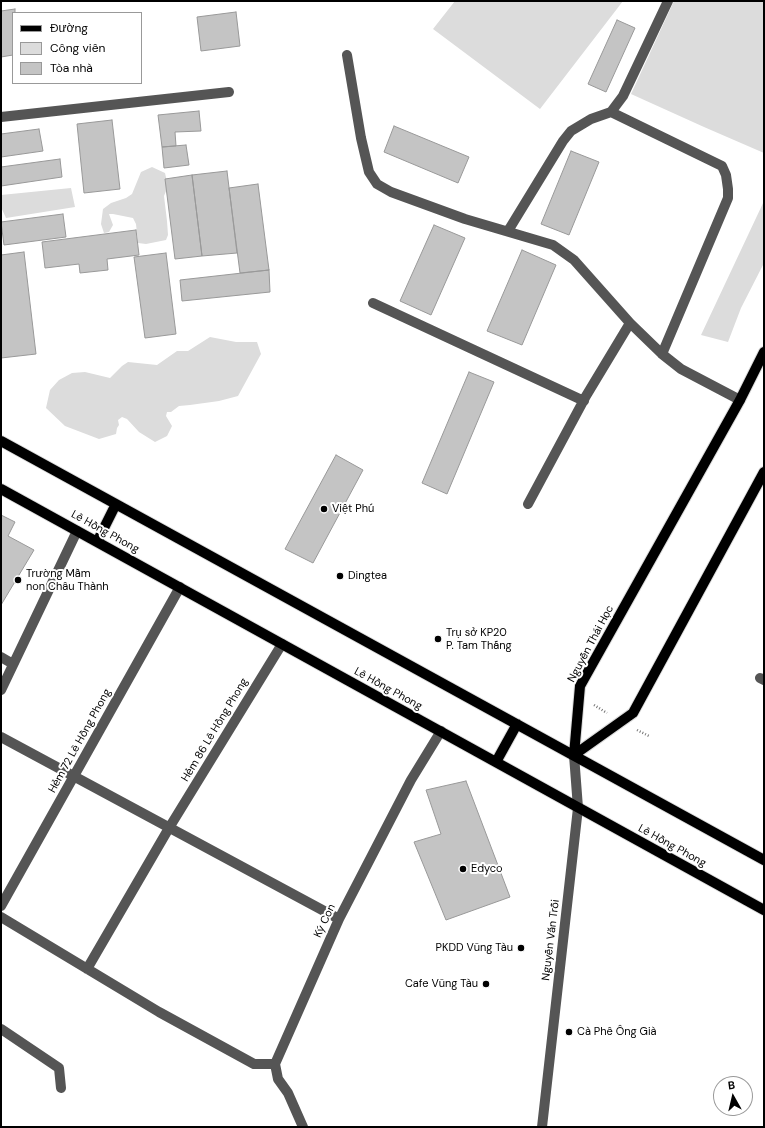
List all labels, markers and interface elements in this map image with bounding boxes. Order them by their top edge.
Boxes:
legend [12,12,142,84]
text: Đường [50,20,88,36]
text: Công viên [50,40,105,56]
text: Tòa nhà [50,60,93,76]
place label: Việt Phú [332,502,374,516]
marker: Việt Phú [319,504,329,514]
street label: Lê Hồng Phong [69,508,141,556]
place label: Trường Mầm non Châu Thành [26,567,109,593]
place label: Dingtea [348,569,387,583]
marker: Dingtea [335,571,345,581]
marker: Trường Mầm non Châu Thành [13,575,23,585]
street label: Nguyễn Thái Học [565,603,617,685]
place label: Trụ sở KP20 P. Tam Thắng [446,626,512,652]
marker: Trụ sở KP20 P. Tam Thắng [433,634,443,644]
street label: Lê Hồng Phong [352,665,424,713]
street label: Hẻm 86 Lê Hồng Phong [179,676,251,784]
street label: Hẻm 72 Lê Hồng Phong [46,687,114,795]
street label: Lê Hồng Phong [636,822,708,870]
place label: Edyco [471,862,503,876]
marker: Edyco [458,864,468,874]
street label: Nguyễn Văn Trỗi [539,899,563,981]
street label: Ký Con [311,902,339,940]
place label: PKDD Vũng Tàu [436,941,513,955]
marker: PKDD Vũng Tàu [516,943,526,953]
place label: Cafe Vũng Tàu [405,977,478,991]
marker: Cafe Vũng Tàu [481,979,491,989]
place label: Cà Phê Ông Già [577,1025,657,1039]
marker: Cà Phê Ông Già [564,1027,574,1037]
north arrow [713,1076,753,1116]
text: B [727,1078,736,1093]

